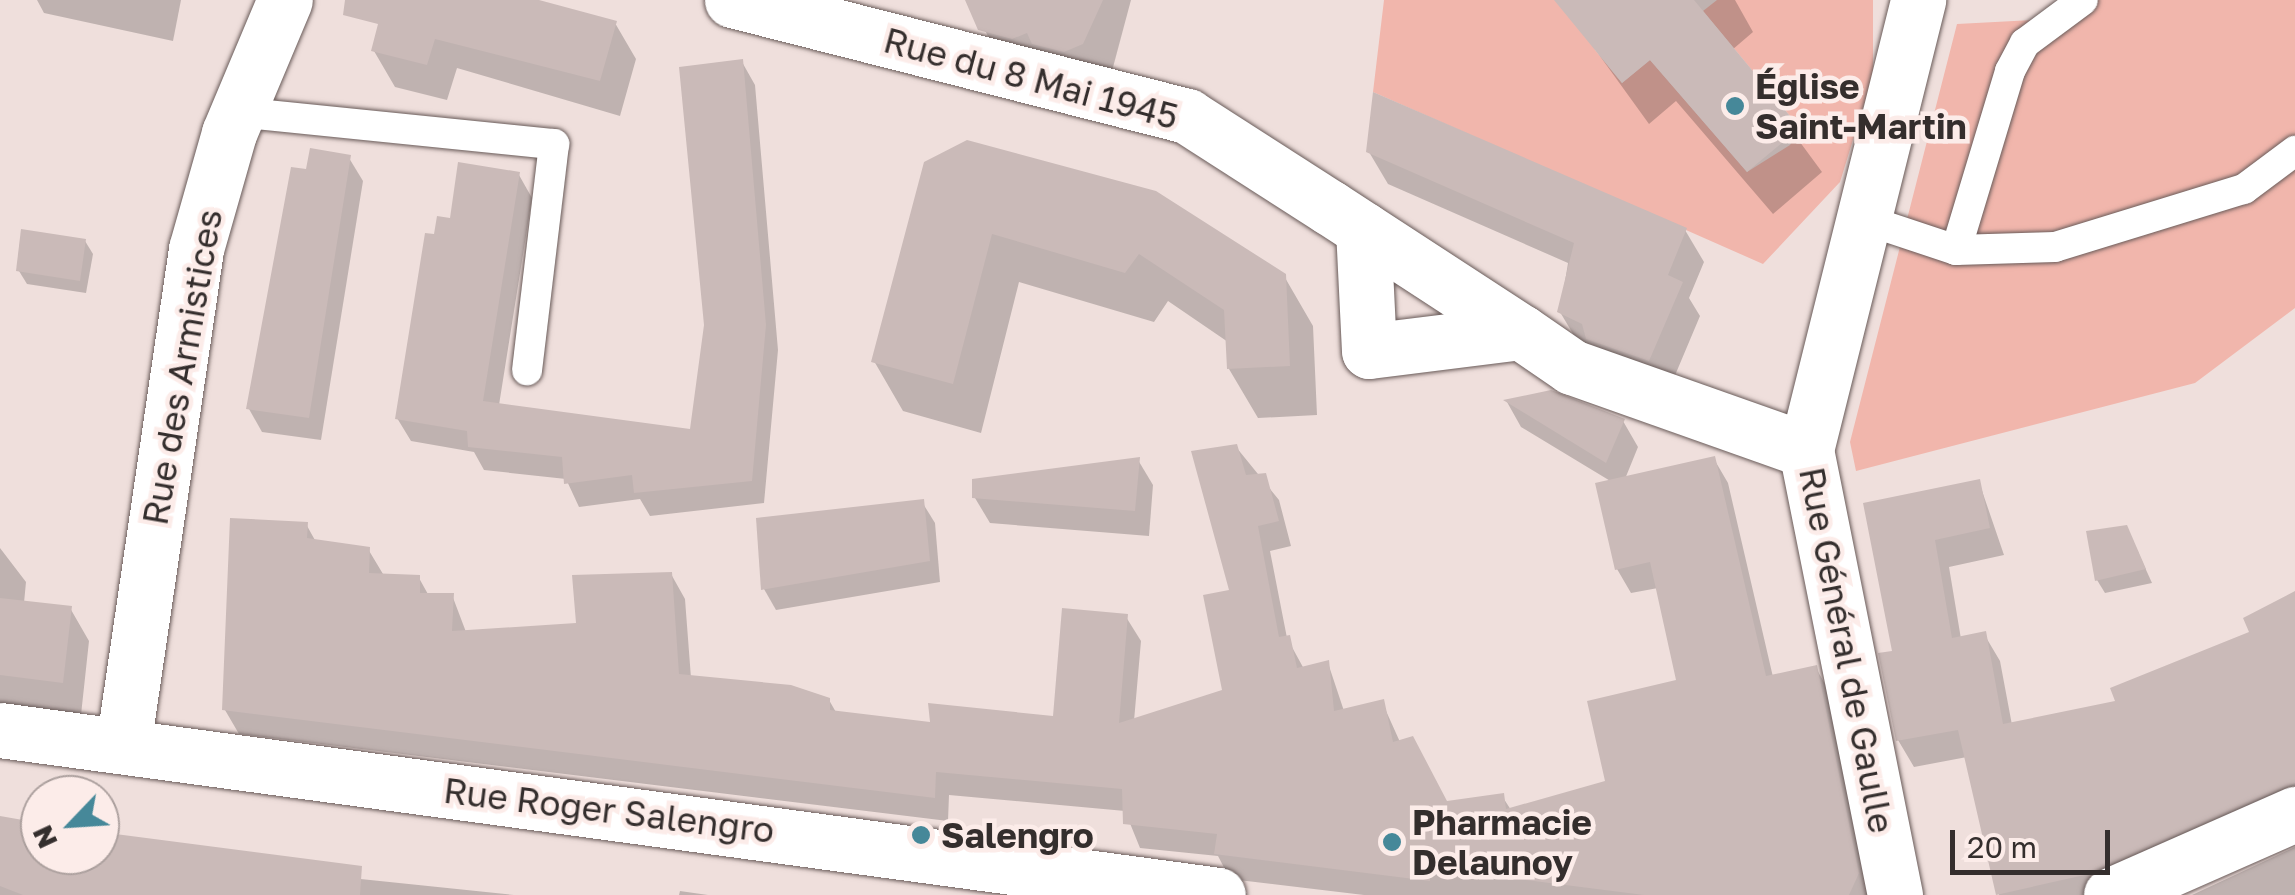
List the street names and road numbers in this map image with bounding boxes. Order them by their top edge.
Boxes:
street label: Rue du 8 Mai 1945 [879,19,1183,137]
street label: Rue des Armistices [134,206,230,528]
street label: Rue Général de Gaulle [1791,464,1903,836]
street label: Rue Roger Salengro [441,769,777,851]

